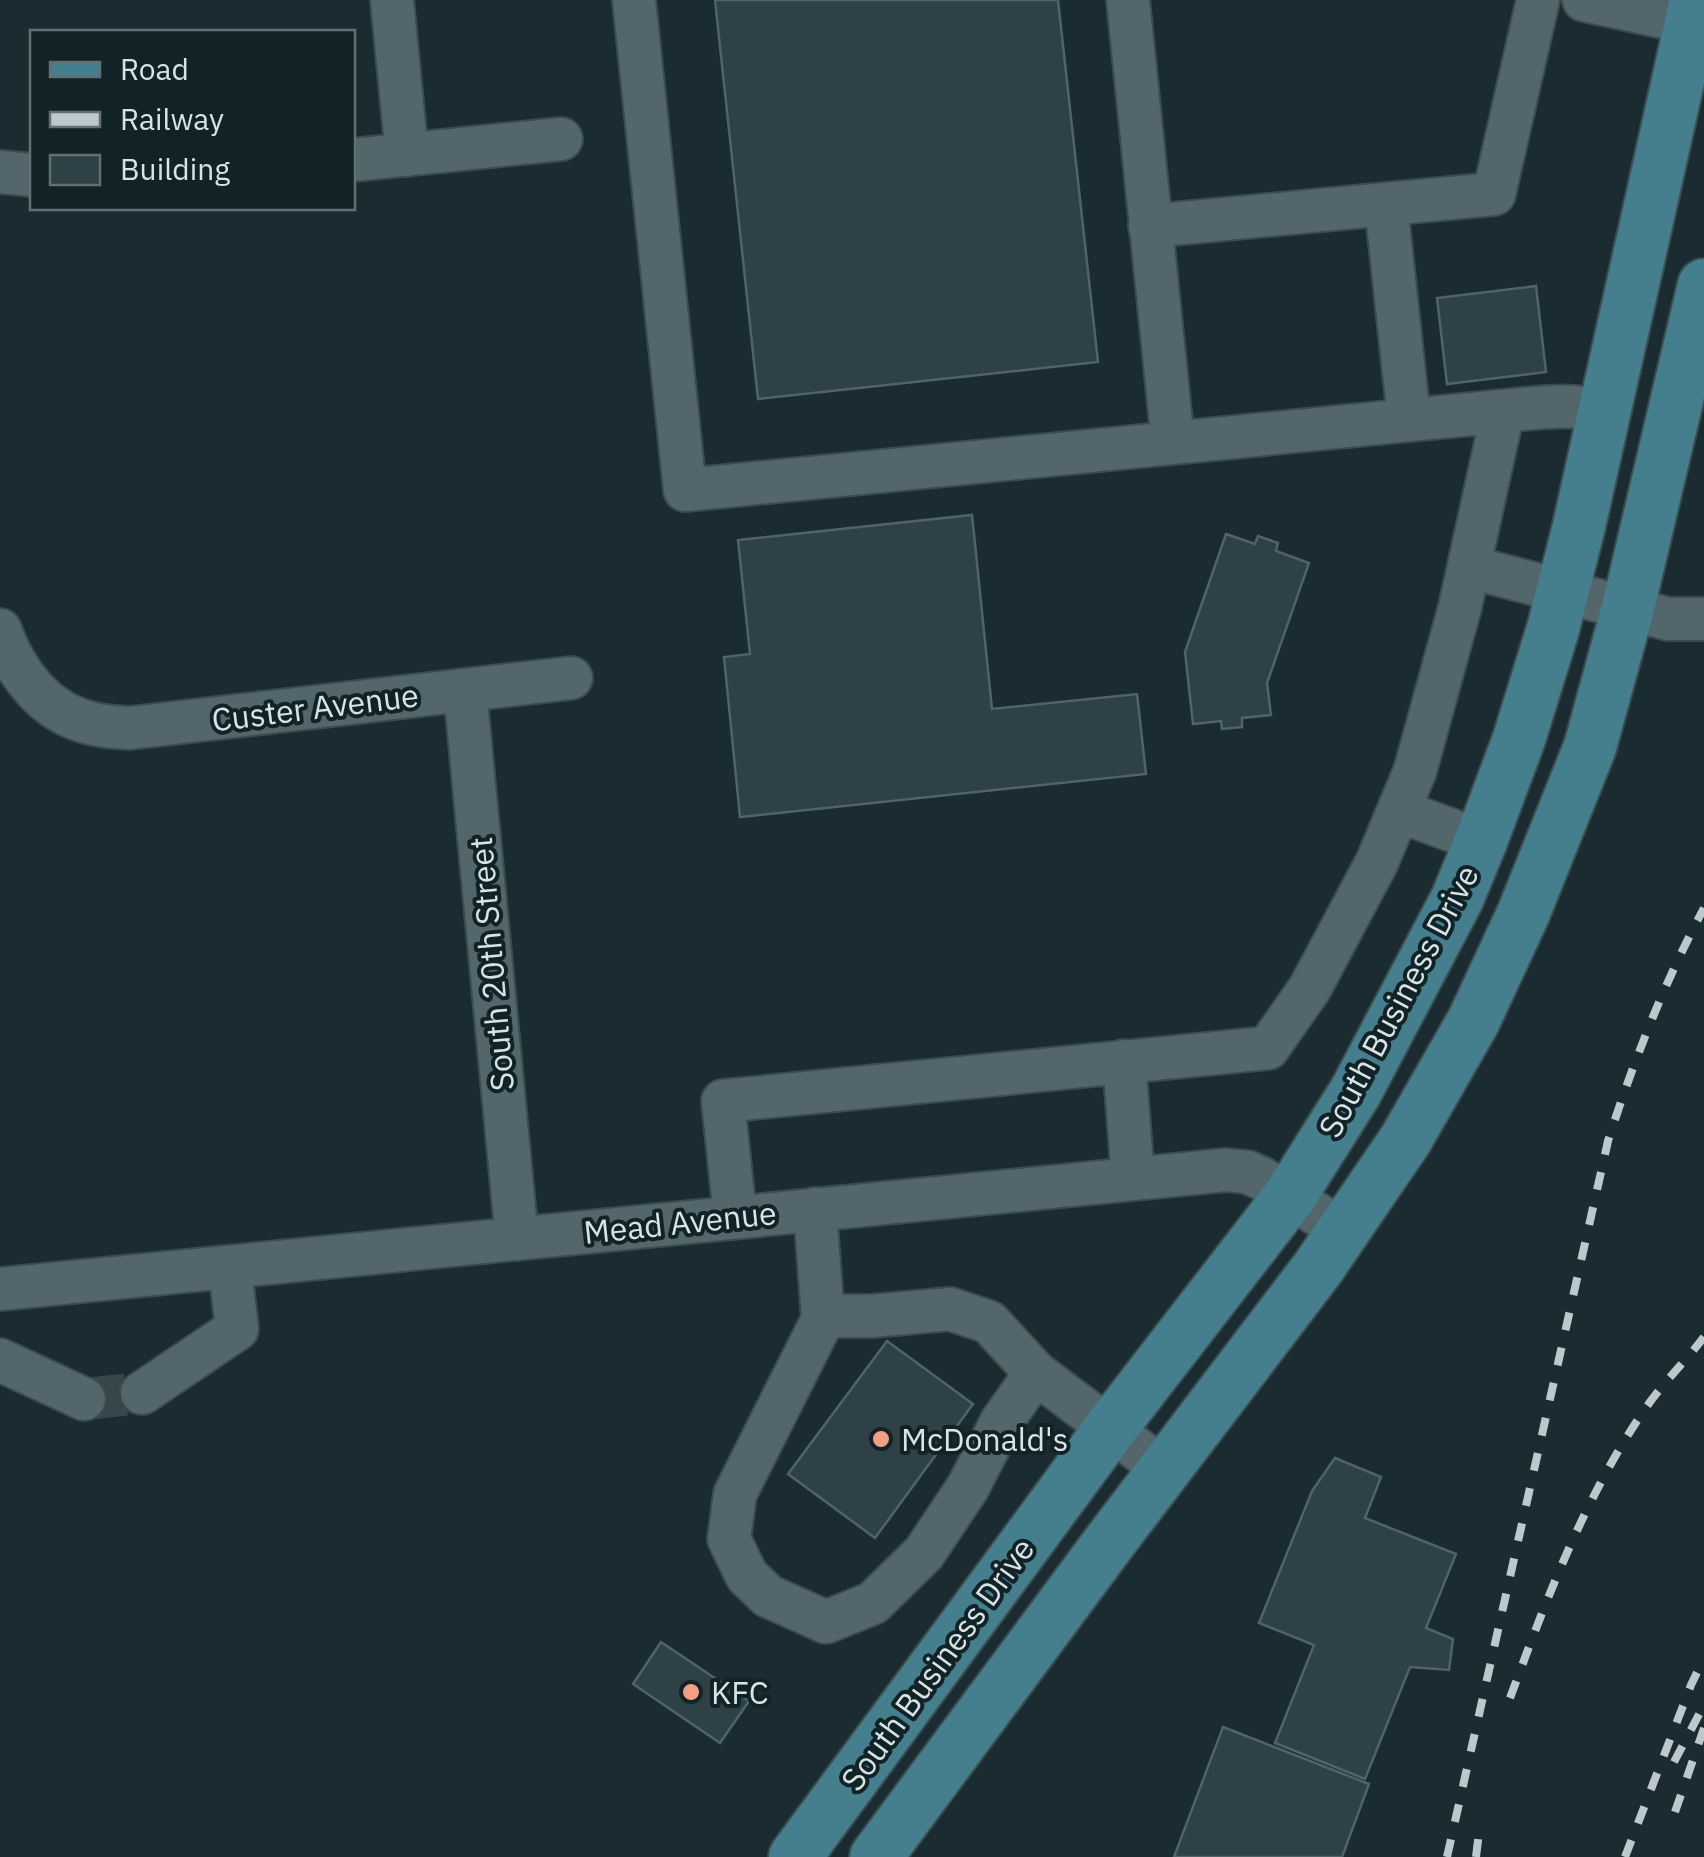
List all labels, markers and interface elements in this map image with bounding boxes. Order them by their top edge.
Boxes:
legend [30,30,355,210]
text: Road [120,49,189,88]
text: Railway [120,99,224,138]
text: Building [120,149,230,188]
street label: Custer Avenue [209,673,421,741]
street label: South 20th Street [459,835,523,1093]
street label: South Business Drive [1308,857,1488,1145]
street label: Mead Avenue [582,1191,778,1253]
place label: McDonald's [901,1418,1068,1460]
marker: McDonald's [870,1428,892,1450]
street label: South Business Drive [831,1529,1043,1799]
place label: KFC [711,1671,769,1713]
marker: KFC [680,1681,702,1703]

